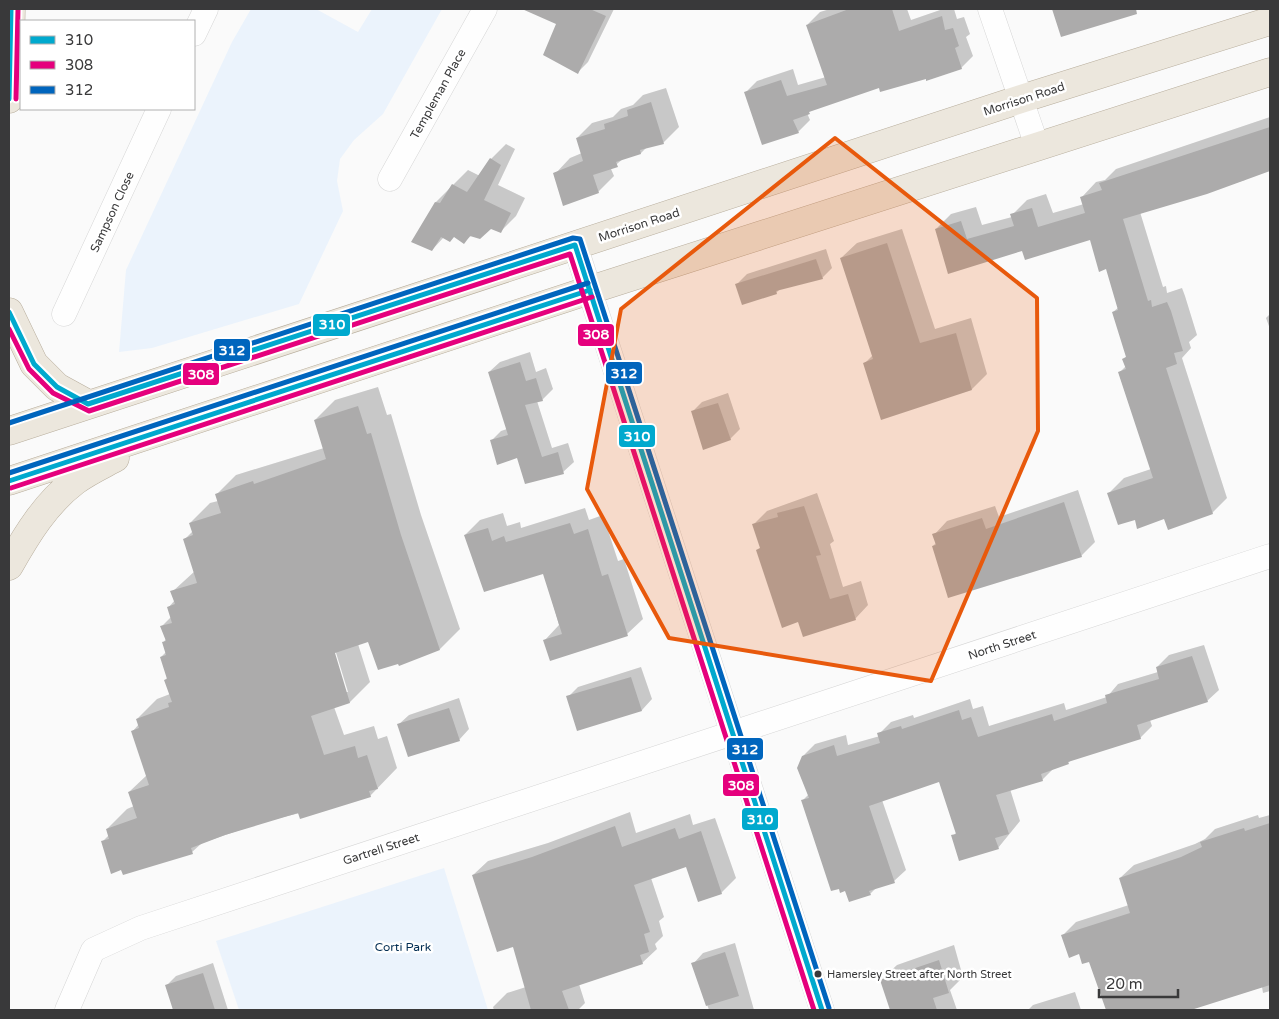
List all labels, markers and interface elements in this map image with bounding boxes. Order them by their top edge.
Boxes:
legend [20,20,195,110]
text: 310 [65,31,93,49]
street label: Templeman Place [407,46,469,141]
text: 308 [65,56,93,74]
street label: Morrison Road [982,79,1066,119]
text: 312 [65,81,93,99]
street label: Sampson Close [87,169,137,255]
street label: Morrison Road [597,205,681,245]
line badge: 310 [312,313,351,337]
text: 310 [319,316,345,333]
line badge: 308 [577,323,615,347]
text: 308 [583,326,609,343]
line badge: 312 [213,338,251,362]
text: 312 [219,342,245,359]
line badge: 312 [605,361,643,385]
line badge: 308 [182,362,220,386]
text: 312 [611,365,637,382]
text: 308 [188,366,214,383]
line badge: 310 [618,424,656,448]
text: 310 [624,428,650,445]
street label: North Street [966,627,1038,663]
line badge: 312 [726,737,764,761]
text: 312 [732,741,758,758]
line badge: 308 [722,773,760,797]
text: 308 [728,777,754,794]
line badge: 310 [741,807,779,831]
text: 310 [747,811,773,828]
street label: Gartrell Street [341,830,421,868]
park label: Corti Park [375,940,432,954]
scale bar [1099,966,1178,998]
place label: Hamersley Street after North Street [827,968,1012,981]
marker: Hamersley Street after North Street [813,969,823,979]
text: 20 m [1106,975,1143,993]

